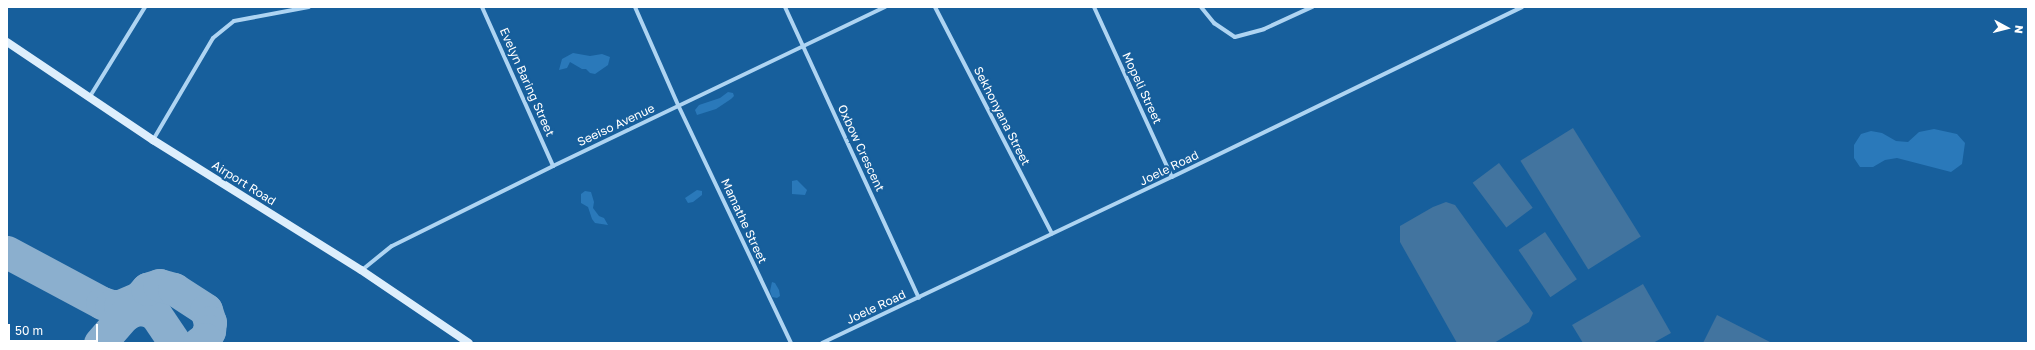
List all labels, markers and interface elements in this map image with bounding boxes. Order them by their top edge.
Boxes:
north arrow [1987,8,2027,48]
street label: Evelyn Baring Street [497,25,557,139]
text: N [2012,25,2026,34]
street label: Mopeli Street [1119,50,1165,126]
street label: Sekhonyana Street [971,64,1033,168]
street label: Seeiso Avenue [575,101,657,149]
street label: Oxbow Crescent [835,102,887,194]
street label: Joele Road [1137,148,1201,188]
street label: Airport Road [209,158,279,208]
street label: Mamathe Street [718,176,770,266]
street label: Joele Road [844,287,908,327]
scale bar [10,316,100,342]
text: 50 m [15,323,43,338]

